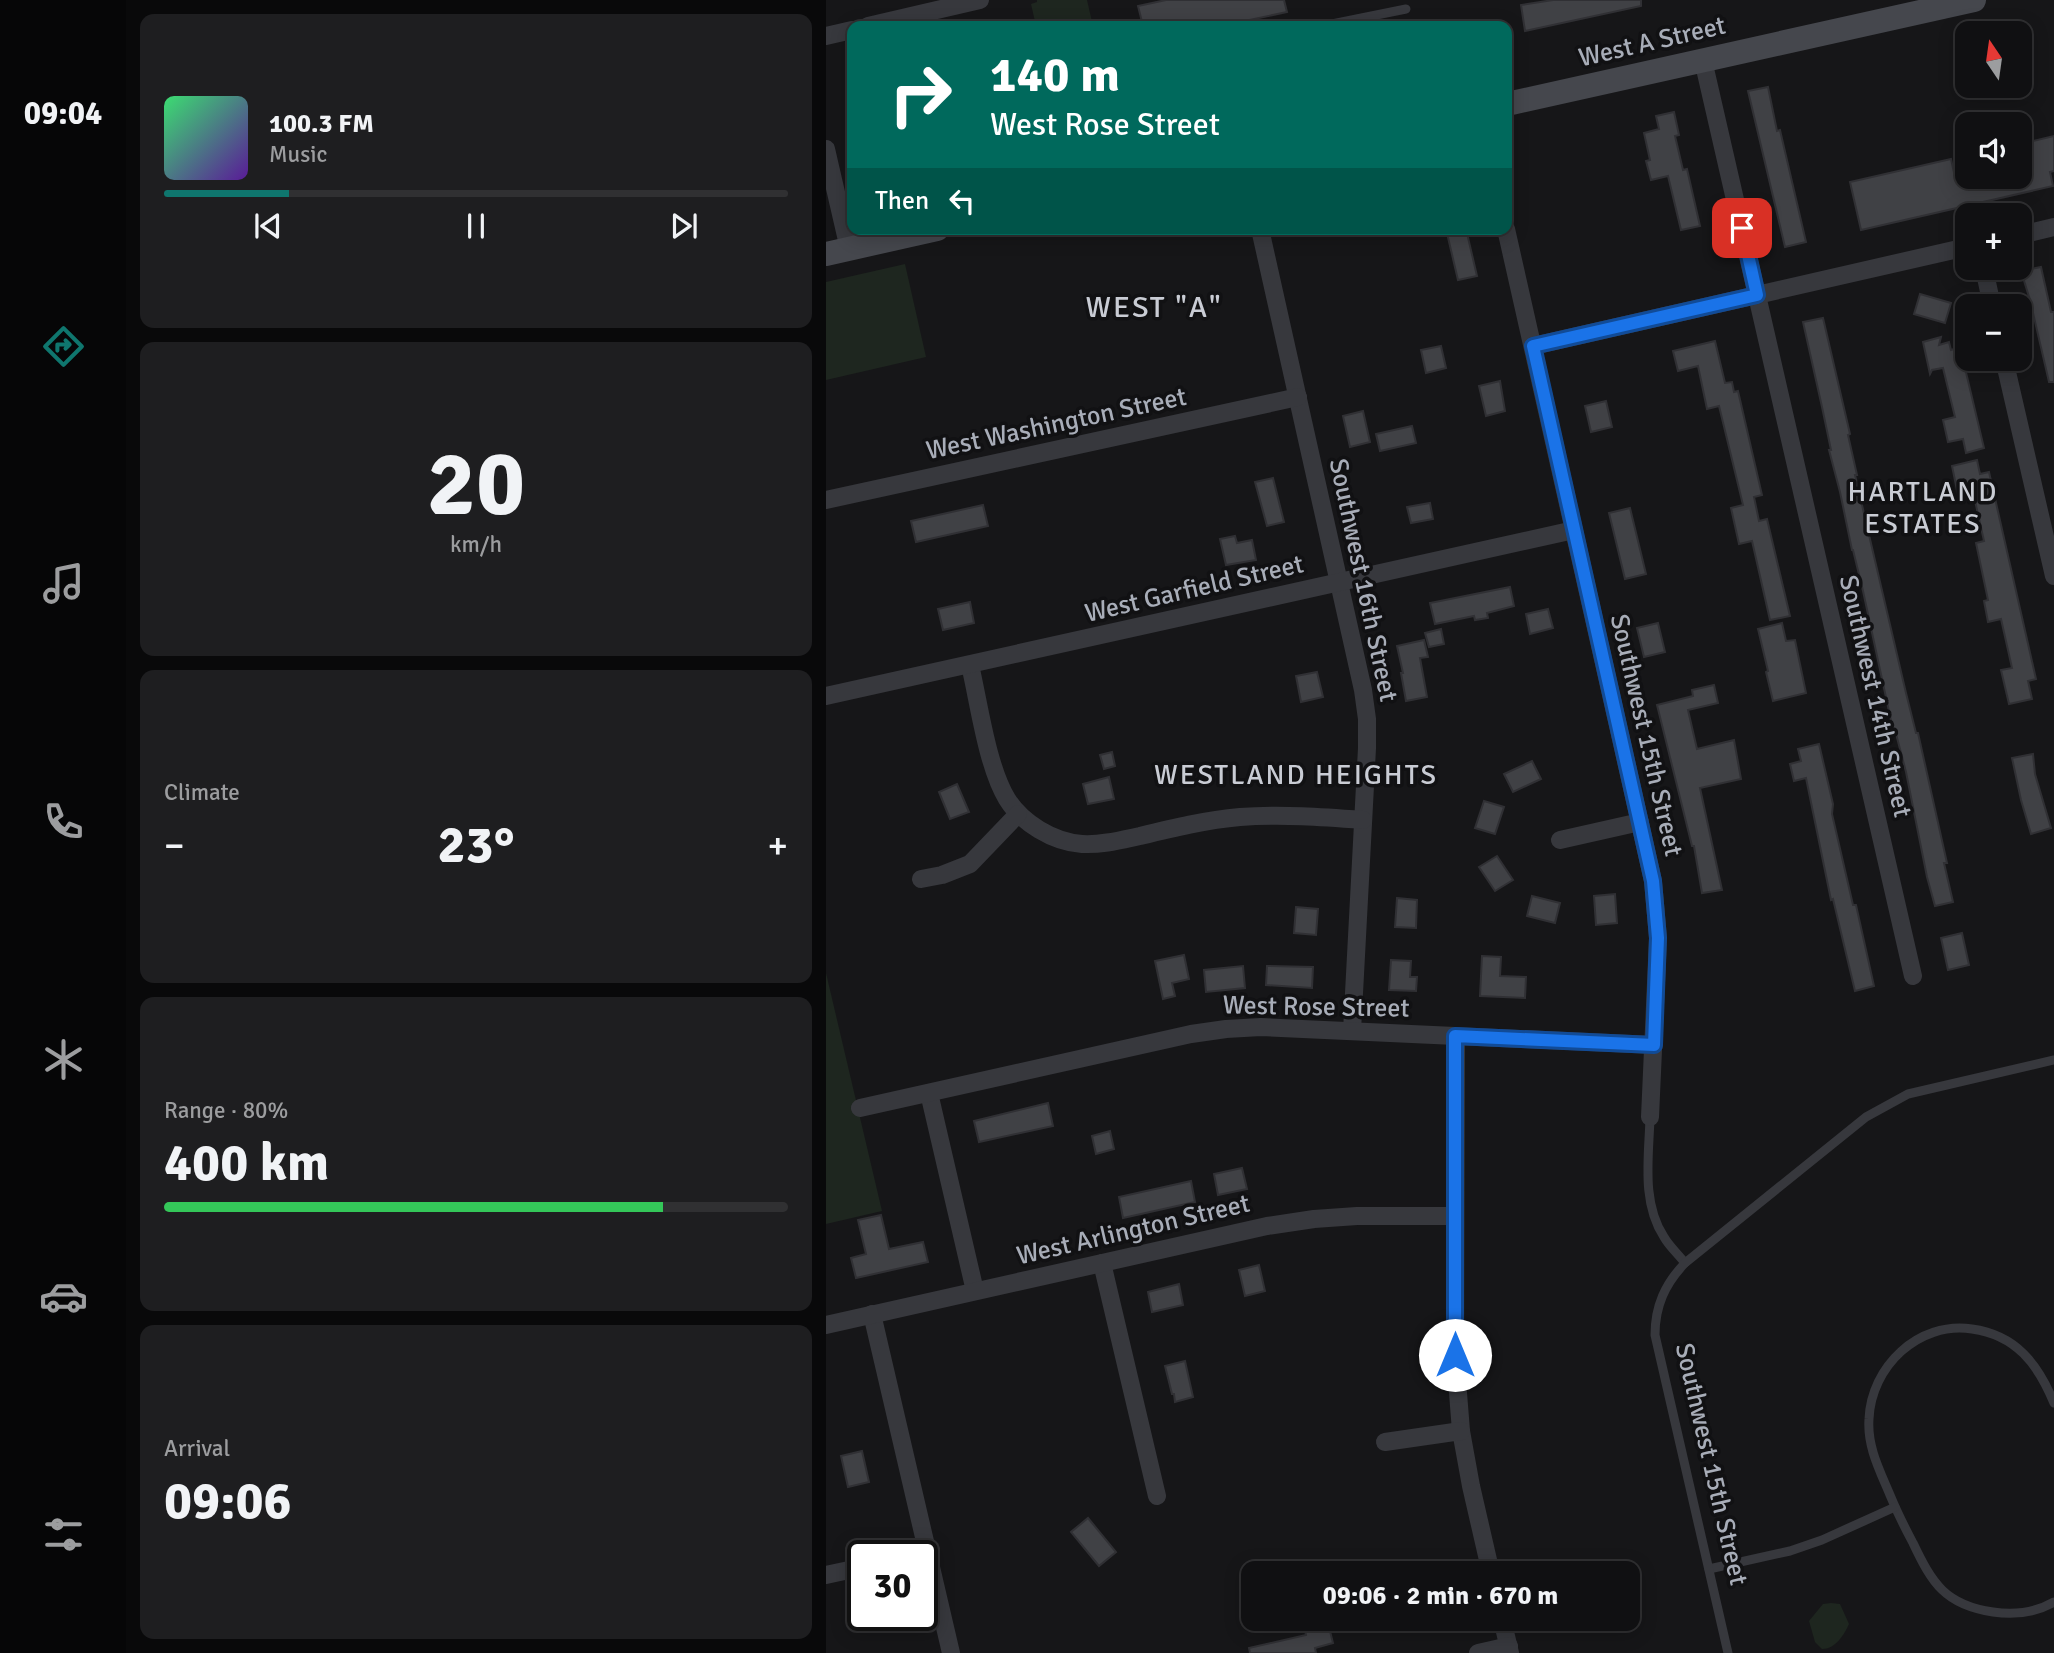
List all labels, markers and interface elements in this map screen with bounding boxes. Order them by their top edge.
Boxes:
street label: West A Street [1576,10,1729,74]
north arrow [1955,21,2032,98]
map controls [1955,21,2032,371]
text: 140 m [990,45,1120,105]
icon: right [875,49,966,140]
text: 09:04 [24,94,102,133]
text: West Rose Street [990,105,1220,144]
text: 100.3 FM [269,108,374,140]
button: sound [1955,112,2032,189]
text: Music [269,140,327,169]
icon: left [943,182,981,220]
text: Then [875,185,929,217]
pin [1712,198,1772,258]
button: + [1955,203,2032,280]
icon: previous [249,207,287,245]
icon: pause [457,207,495,245]
icon: next [665,207,703,245]
icon: arrive [1723,209,1761,247]
district label: WEST "A" [1085,289,1223,326]
button: − [1955,294,2032,371]
icon: directions [39,322,88,371]
street label: West Washington Street [923,381,1189,467]
text: 20 [427,428,525,541]
street label: Southwest 16th Street [1322,456,1404,705]
district label: HARTLAND ESTATES [1848,475,1998,541]
text: km/h [450,530,502,559]
street label: West Garfield Street [1082,548,1307,630]
icon: music [39,559,88,608]
street label: Southwest 14th Street [1832,572,1918,820]
street label: Southwest 15th Street [1603,611,1689,859]
district label: WESTLAND HEIGHTS [1154,758,1438,792]
text: Climate [164,778,240,807]
icon: phone [39,797,88,846]
text: 23° [438,813,514,877]
text: − [164,822,185,869]
text: + [767,822,788,869]
street label: West Rose Street [1222,989,1410,1025]
icon: climate [39,1035,88,1084]
text: Range · 80% [164,1096,288,1125]
text: 400 km [164,1131,329,1195]
street label: West Arlington Street [1014,1188,1253,1272]
icon: car [39,1272,88,1321]
position arrow [1418,1318,1492,1392]
street label: Southwest 15th Street [1668,1340,1754,1588]
text: Arrival [164,1434,230,1463]
text: 09:06 [164,1469,292,1533]
icon: filters [39,1510,88,1559]
speed limit sign: 30 [847,1540,938,1631]
text: 09:06 · 2 min · 670 m [1323,1580,1558,1612]

